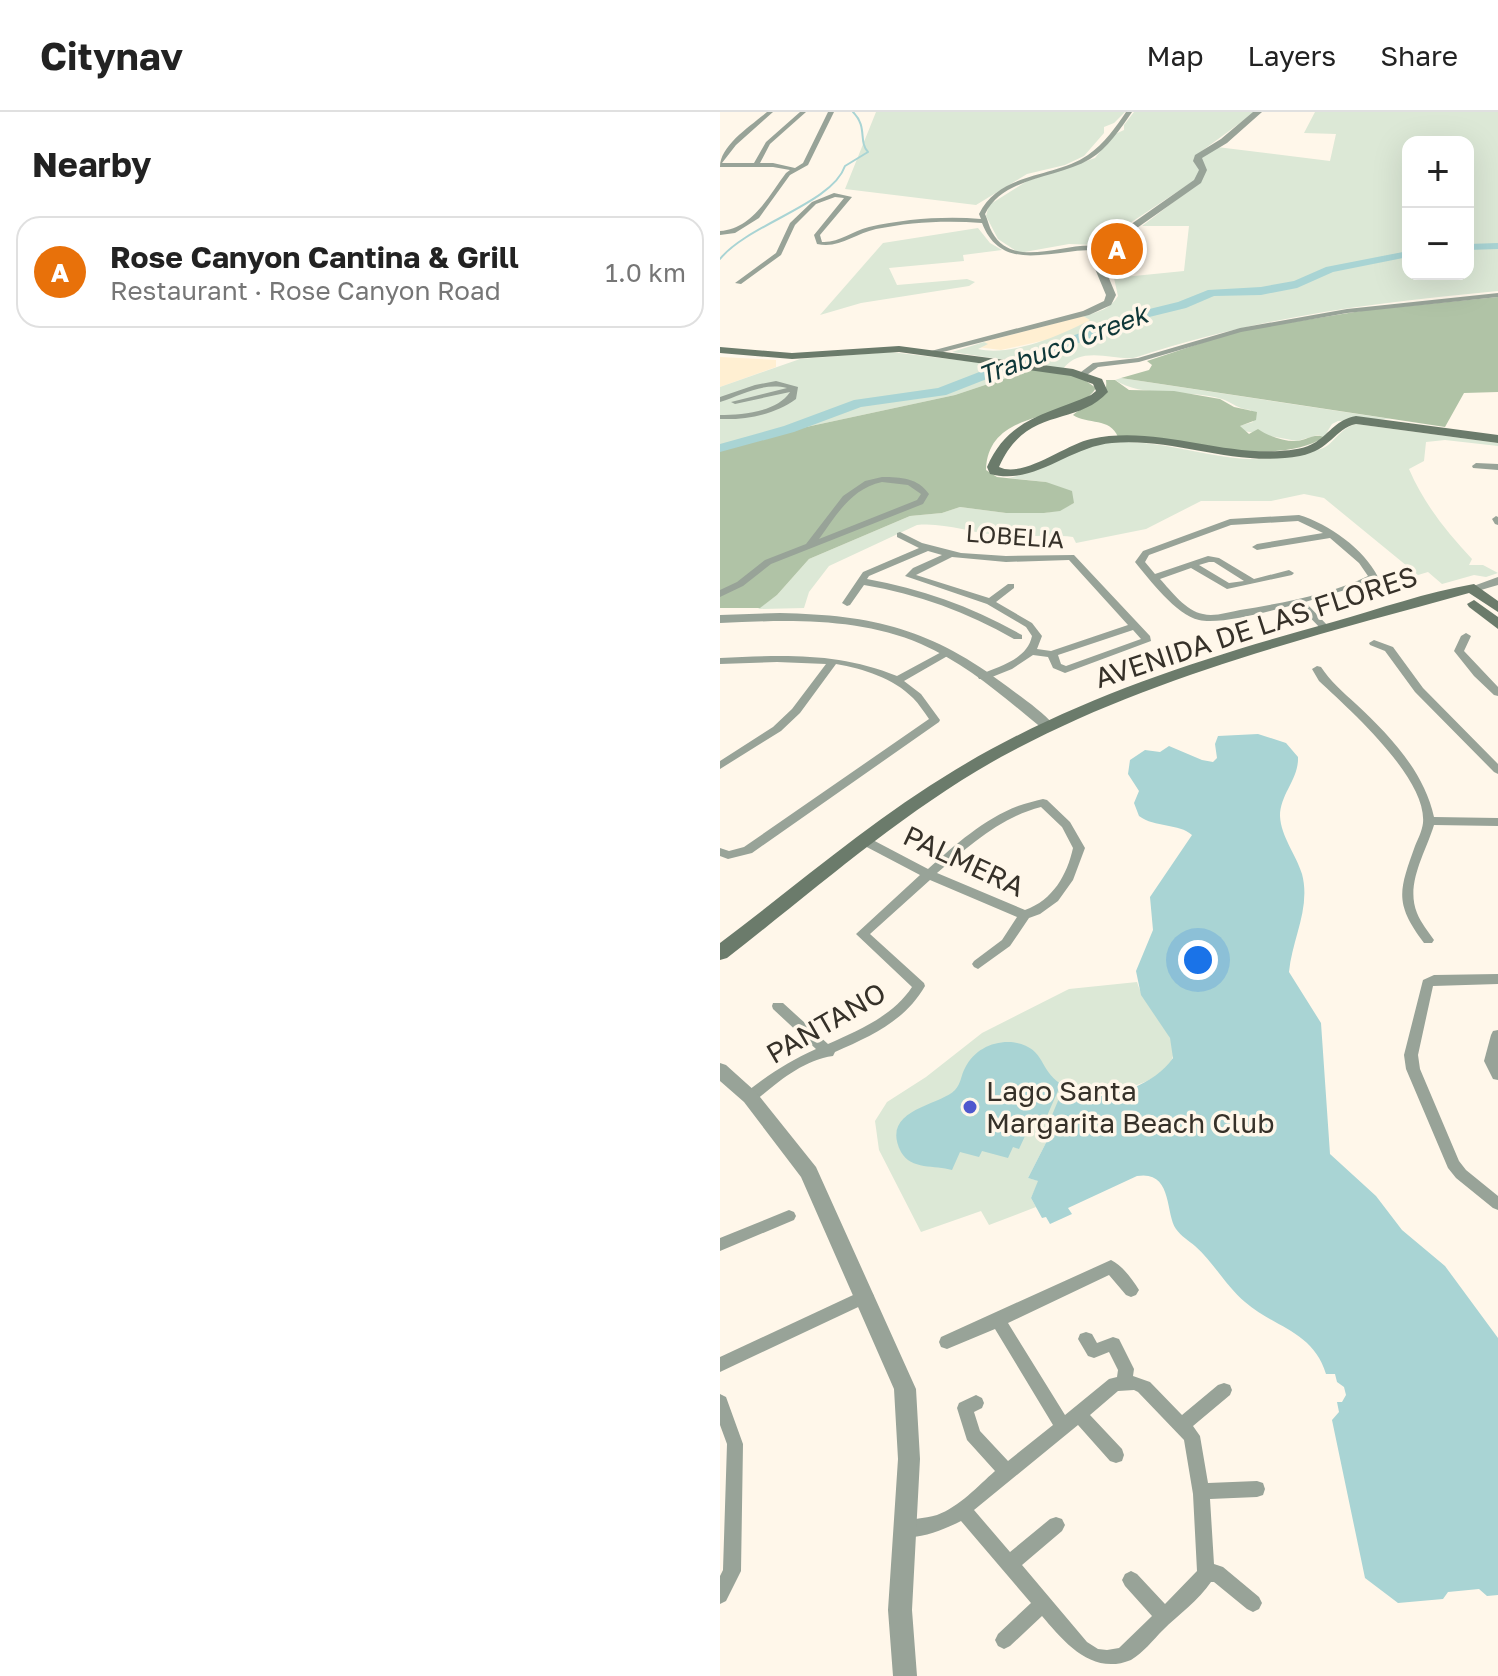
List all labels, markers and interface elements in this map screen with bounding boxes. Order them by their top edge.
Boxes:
text: Citynav [40,33,183,78]
text: Map [1146,39,1204,72]
text: Layers [1248,39,1336,72]
text: Share [1380,39,1458,72]
map controls [1402,136,1474,280]
button: + [1402,136,1474,208]
text: Nearby [32,144,152,184]
button: − [1402,208,1474,280]
pin: A [1091,219,1143,279]
text: Rose Canyon Cantina & Grill [110,239,519,275]
text: A [51,257,69,288]
text: 1.0 km [605,257,686,288]
text: Restaurant · Rose Canyon Road [110,275,501,306]
water label: Trabuco Creek [974,297,1154,391]
street label: LOBELIA [965,518,1065,553]
street label: AVENIDA DE LAS FLORES [1090,559,1421,694]
street label: PALMERA [898,818,1030,903]
your location [1178,940,1218,980]
street label: PANTANO [760,975,891,1070]
place label: Lago Santa Margarita Beach Club [986,1074,1275,1139]
marker: Lago Santa Margarita Beach Club [961,1098,979,1116]

